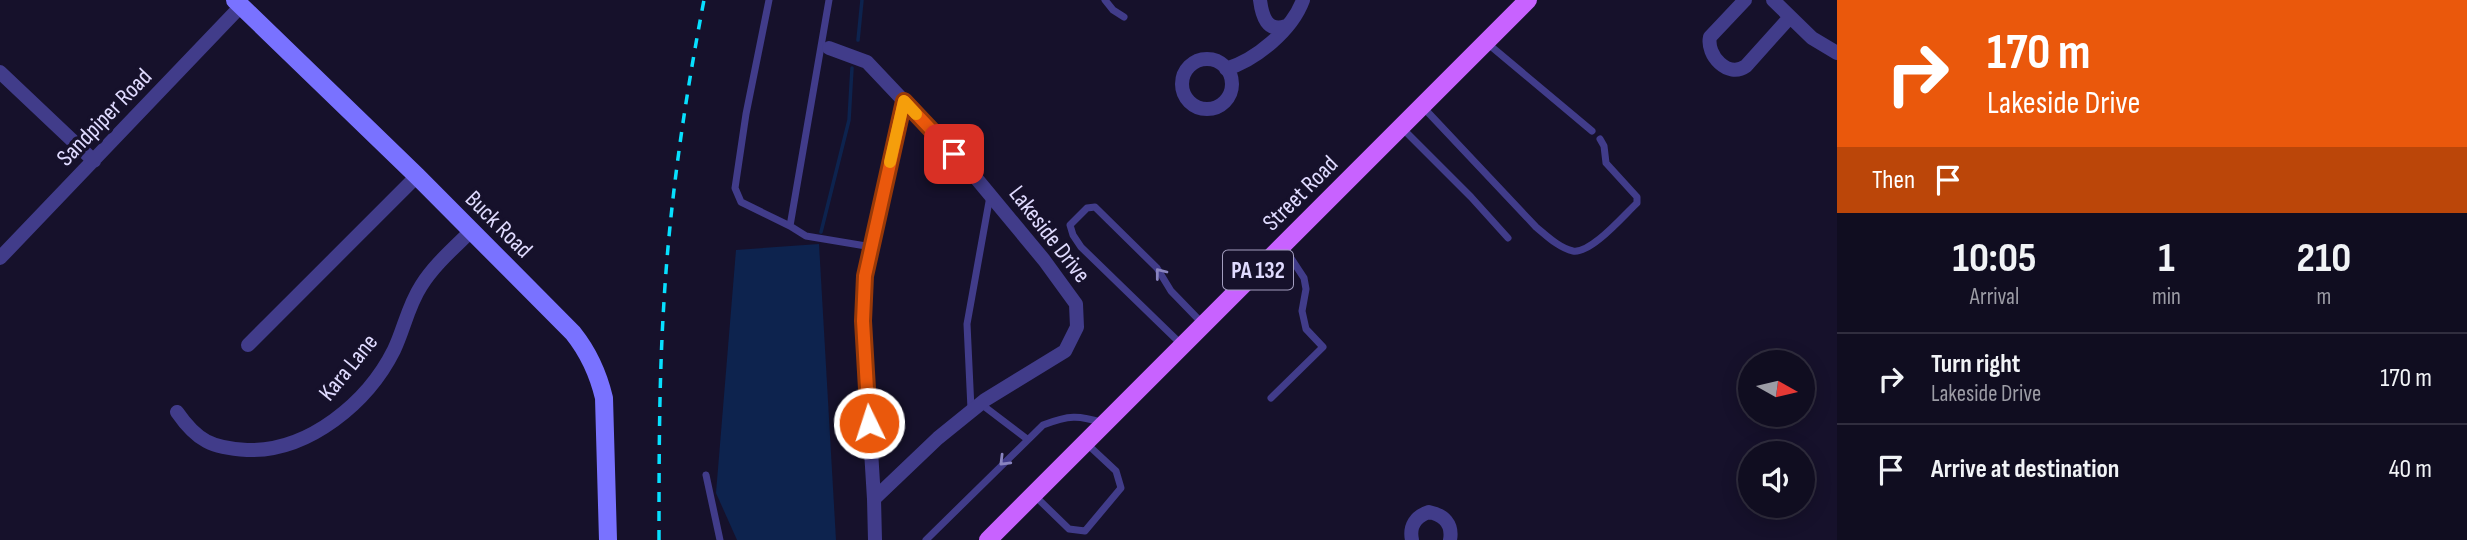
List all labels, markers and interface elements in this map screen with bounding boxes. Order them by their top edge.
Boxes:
text: 170 m [1987,24,2091,83]
icon: right [1872,28,1963,119]
street label: Sandpiper Road [51,63,158,172]
text: Lakeside Drive [1987,84,2140,123]
pin [924,124,984,184]
icon: arrive [935,135,973,173]
street label: Street Road [1257,150,1344,237]
icon: arrive [1929,161,1967,199]
text: Then [1872,165,1915,196]
street label: Lakeside Drive [1003,180,1096,289]
street label: Buck Road [459,185,538,264]
text: 10:05 [1953,233,2036,284]
text: 1 [2158,233,2175,284]
text: 210 [2296,233,2351,284]
road number: PA 132 [1223,250,1293,290]
one-way arrow [1155,268,1168,280]
text: Arrival [1970,283,2019,311]
text: min [2152,283,2181,311]
text: m [2317,283,2331,311]
street label: Kara Lane [313,328,384,407]
text: Turn right [1931,349,2020,380]
north arrow [1738,350,1815,427]
map controls [1738,350,1815,518]
icon: right [1872,360,1910,398]
text: 170 m [2380,363,2432,394]
text: Lakeside Drive [1931,380,2041,408]
position arrow [832,386,906,460]
button: sound [1738,441,1815,518]
icon: arrive [1872,451,1910,489]
one-way arrow [1000,453,1013,466]
text: Arrive at destination [1931,454,2119,485]
text: 40 m [2389,454,2432,485]

